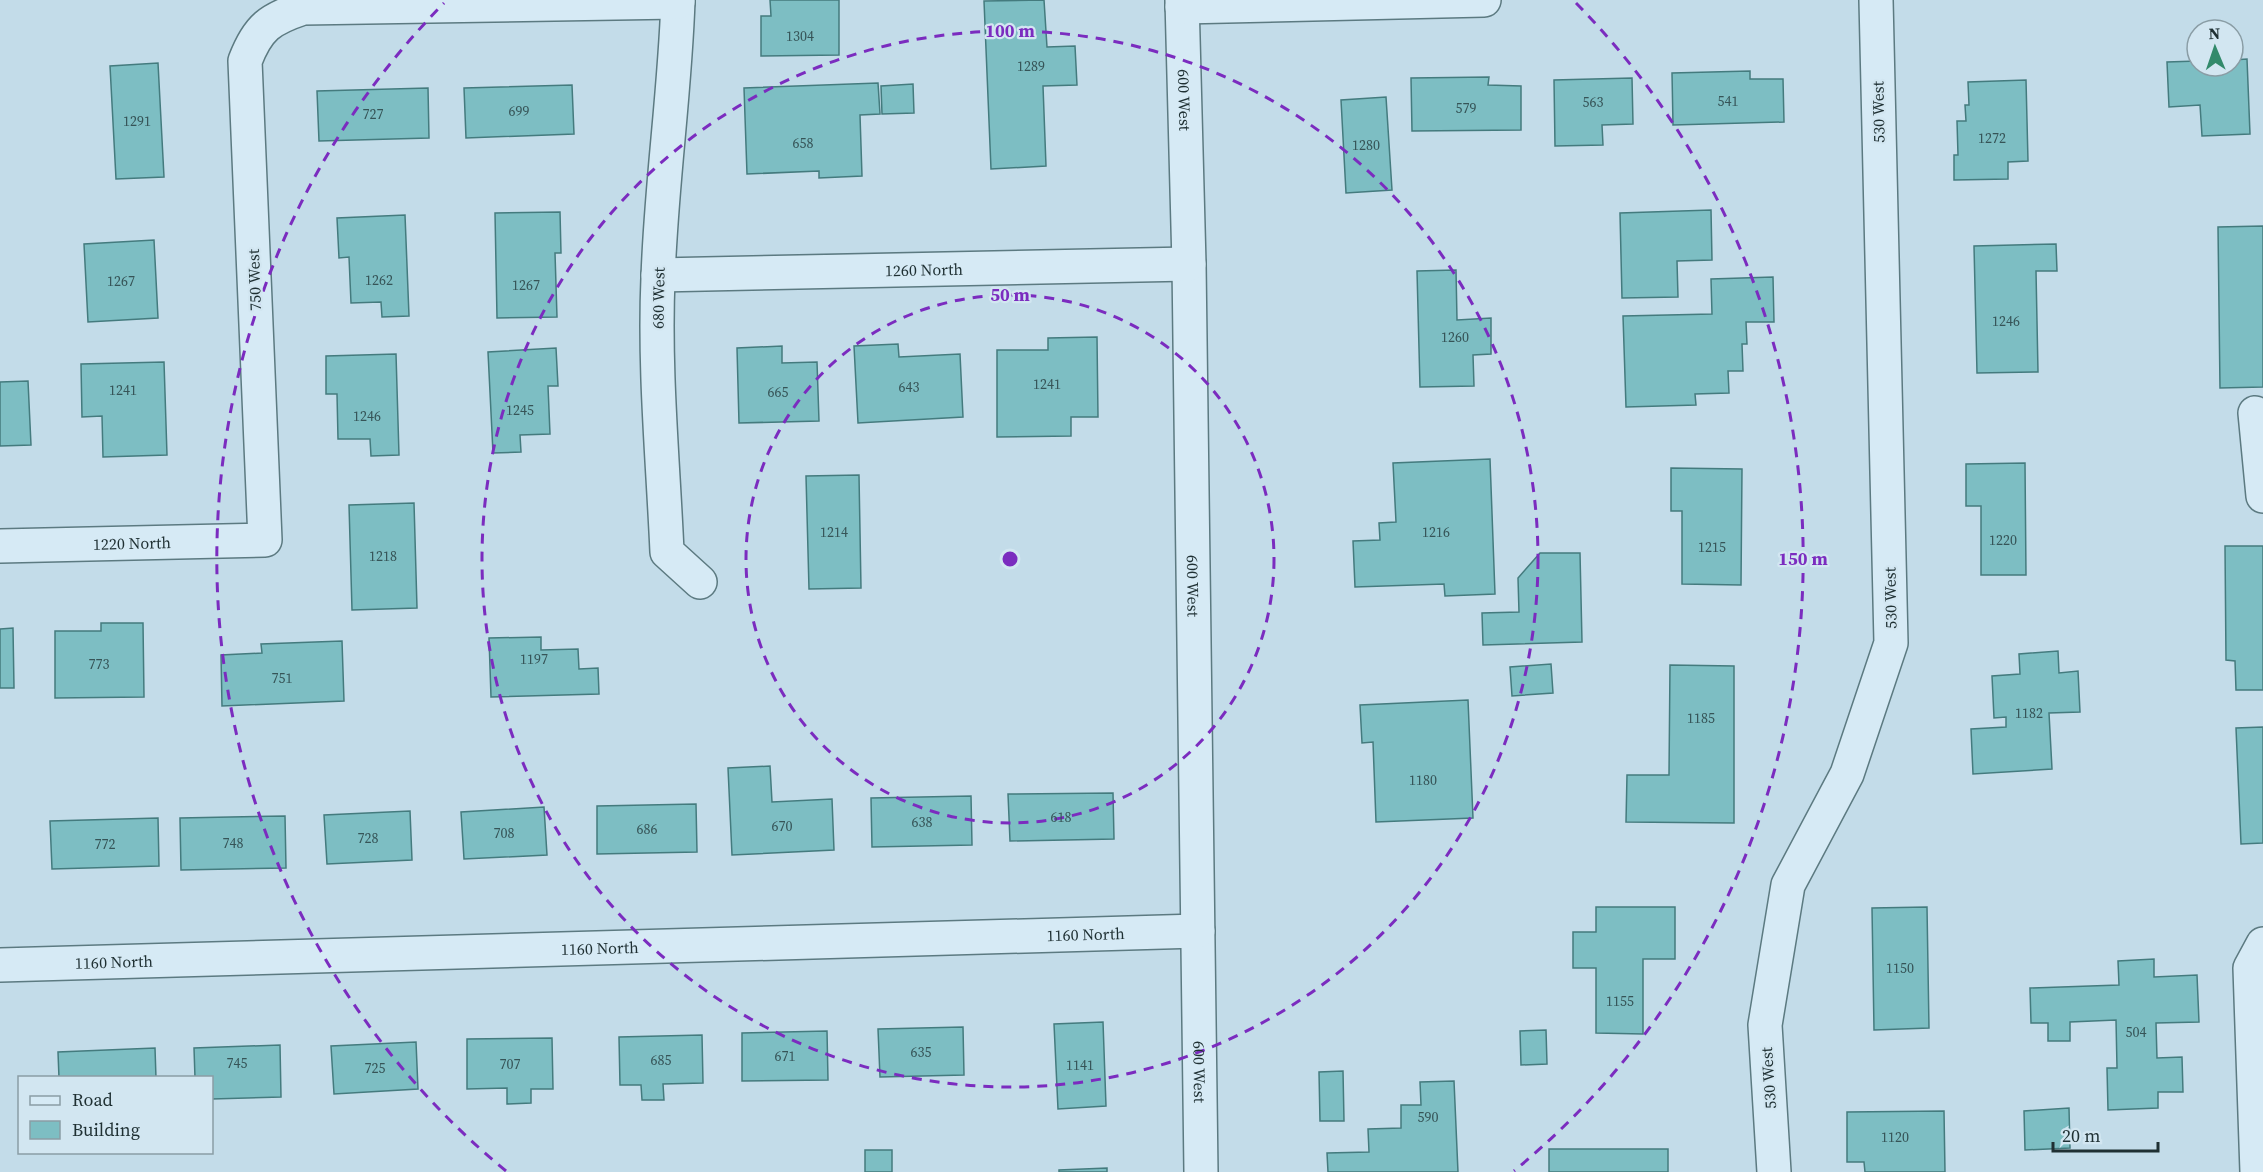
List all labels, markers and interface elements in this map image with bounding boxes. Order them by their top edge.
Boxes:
text: 100 m [985,18,1035,43]
north arrow [2185,18,2245,78]
text: N [2208,22,2221,44]
house number: 1304 [786,26,814,46]
house number: 1289 [1017,56,1045,76]
street label: 600 West [1173,69,1196,132]
street label: 530 West [1866,80,1890,143]
house number: 541 [1718,91,1739,111]
house number: 563 [1583,92,1604,112]
house number: 579 [1456,98,1477,118]
house number: 699 [509,101,530,121]
house number: 727 [363,104,384,124]
house number: 1291 [123,111,151,131]
house number: 1272 [1978,128,2006,148]
house number: 658 [793,133,814,153]
house number: 1280 [1352,135,1380,155]
street label: 750 West [242,248,266,311]
street label: 1260 North [885,258,964,281]
street label: 680 West [646,266,670,329]
house number: 1262 [365,270,393,290]
house number: 1267 [107,271,135,291]
house number: 1267 [512,275,540,295]
text: 50 m [990,282,1030,307]
house number: 1246 [1992,311,2020,331]
house number: 1260 [1441,327,1469,347]
house number: 1241 [1033,374,1061,394]
house number: 643 [899,377,920,397]
house number: 1241 [109,380,137,400]
house number: 665 [768,382,789,402]
house number: 1245 [506,400,534,420]
house number: 1246 [353,406,381,426]
house number: 1214 [820,522,848,542]
house number: 1216 [1422,522,1450,542]
house number: 1220 [1989,530,2017,550]
street label: 1220 North [93,531,172,555]
house number: 1215 [1698,537,1726,557]
house number: 1218 [369,546,397,566]
text: 150 m [1778,546,1828,571]
centre of rings [1000,549,1020,569]
street label: 600 West [1182,555,1205,618]
street label: 530 West [1878,566,1902,629]
house number: 1197 [520,649,548,669]
house number: 773 [89,654,110,674]
house number: 751 [272,668,293,688]
house number: 1182 [2015,703,2043,723]
house number: 1185 [1687,708,1715,728]
house number: 1180 [1409,770,1437,790]
house number: 618 [1051,807,1072,827]
house number: 638 [912,812,933,832]
house number: 670 [772,816,793,836]
house number: 686 [637,819,658,839]
house number: 708 [494,823,515,843]
house number: 728 [358,828,379,848]
house number: 748 [223,833,244,853]
house number: 772 [95,834,116,854]
street label: 1160 North [1046,922,1125,946]
street label: 1160 North [560,936,639,960]
street label: 1160 North [75,950,154,974]
house number: 1150 [1886,958,1914,978]
house number: 1155 [1606,991,1634,1011]
house number: 504 [2126,1022,2147,1042]
street label: 600 West [1188,1041,1211,1104]
house number: 635 [911,1042,932,1062]
house number: 671 [775,1046,796,1066]
street label: 530 West [1755,1046,1781,1110]
house number: 685 [651,1050,672,1070]
house number: 745 [227,1053,248,1073]
house number: 707 [500,1054,521,1074]
house number: 1141 [1066,1055,1094,1075]
house number: 725 [365,1058,386,1078]
legend [18,1076,213,1154]
text: Road [72,1087,113,1112]
house number: 590 [1418,1107,1439,1127]
scale bar [2053,1115,2158,1153]
text: Building [72,1117,140,1142]
text: 20 m [2062,1123,2100,1148]
house number: 1120 [1881,1127,1909,1147]

